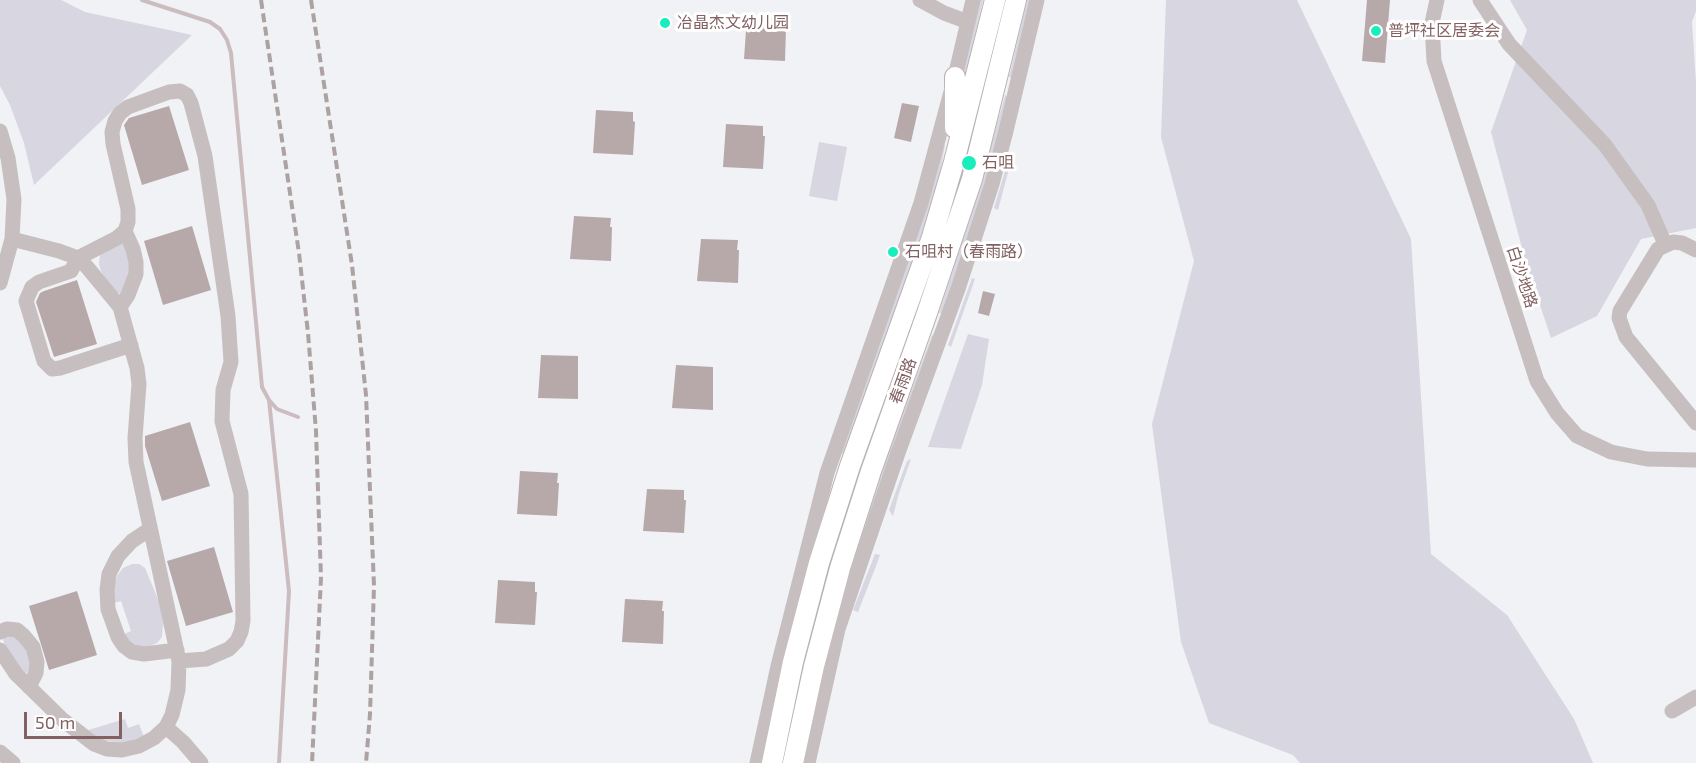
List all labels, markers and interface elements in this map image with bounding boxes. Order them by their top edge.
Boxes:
place label: 冶晶杰文幼儿园 [677,13,789,33]
marker: 冶晶杰文幼儿园 [658,16,672,30]
place label: 普坪社区居委会 [1388,21,1500,41]
marker: 普坪社区居委会 [1369,24,1383,38]
place label: 石咀 [982,153,1014,173]
marker: 石咀 [960,154,978,172]
place label: 石咀村（春雨路） [905,242,1033,262]
street label: 白沙地路 [1503,244,1541,310]
marker: 石咀村（春雨路） [886,245,900,259]
street label: 春雨路 [886,355,920,407]
scale bar [27,700,124,738]
text: 50 m [35,711,75,733]

